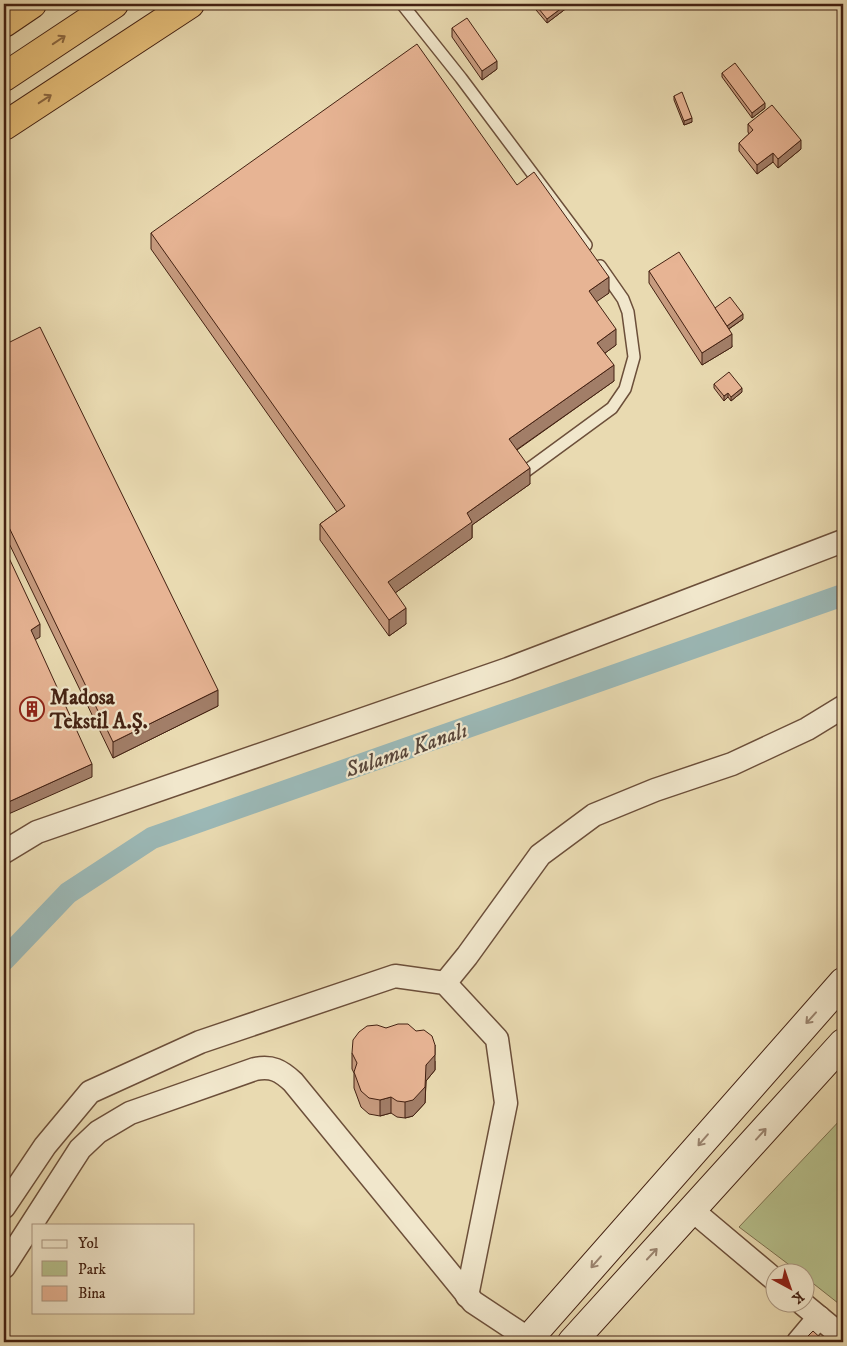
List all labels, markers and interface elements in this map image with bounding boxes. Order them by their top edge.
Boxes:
one-way arrow [52,35,66,46]
one-way arrow [37,94,51,104]
place label: Madosa Tekstil A.Ş. [49,685,148,735]
building icon: Madosa Tekstil A.Ş. [19,696,45,722]
water label: Sulama Kanalı [341,717,471,784]
one-way arrow [806,1011,817,1024]
one-way arrow [755,1128,767,1141]
one-way arrow [697,1133,709,1146]
legend [32,1224,195,1314]
text: Yol [78,1234,99,1253]
one-way arrow [646,1248,658,1261]
one-way arrow [591,1255,602,1268]
text: Park [78,1260,107,1279]
north arrow [764,1264,814,1314]
text: Bina [78,1284,106,1303]
text: K [787,1287,807,1308]

